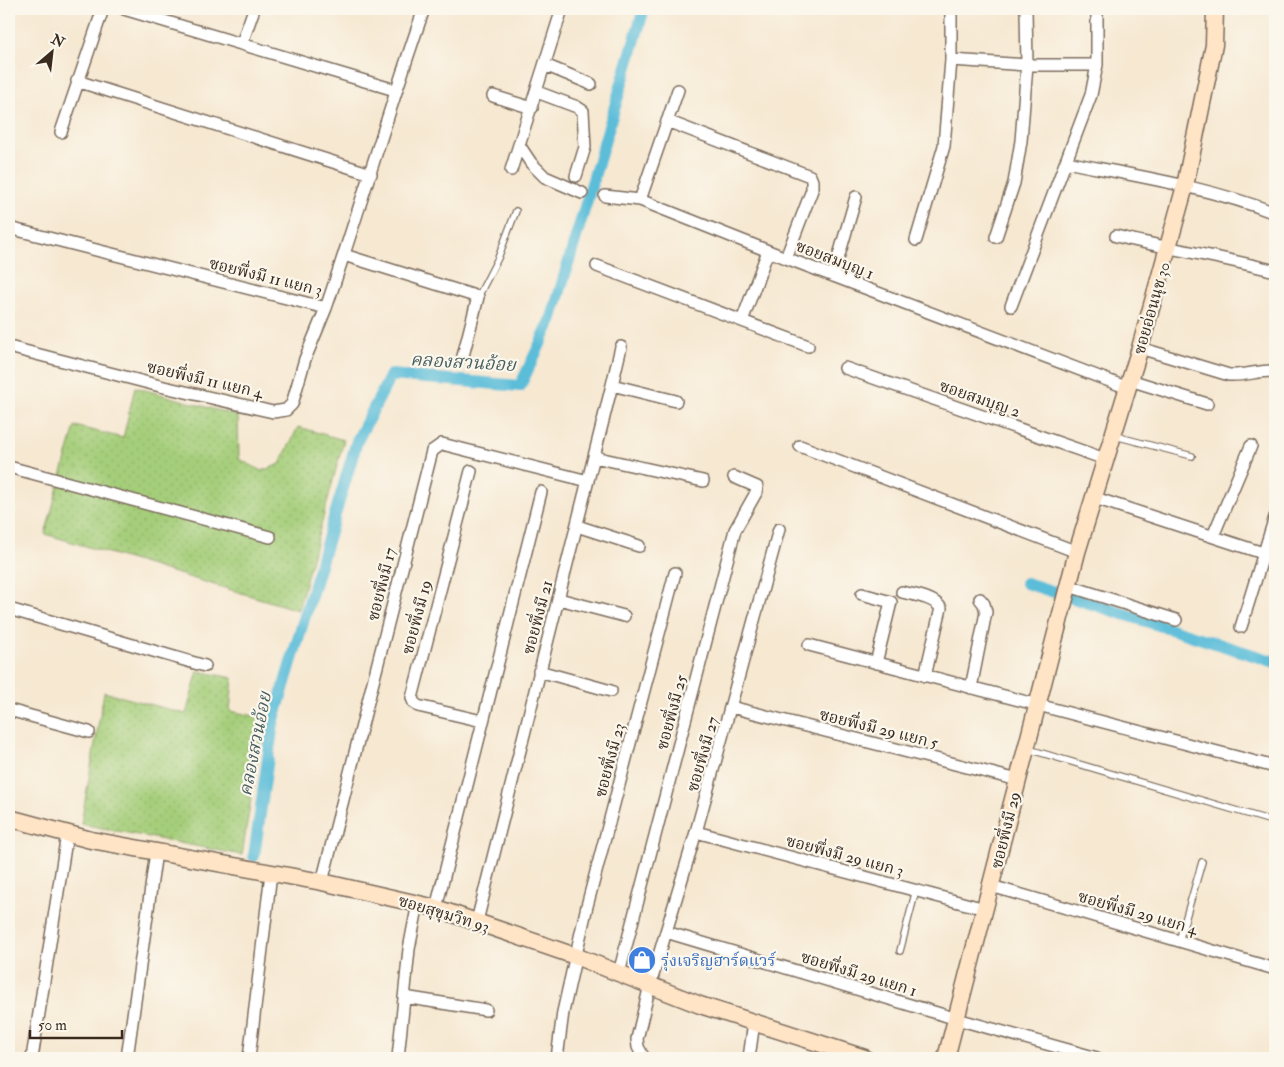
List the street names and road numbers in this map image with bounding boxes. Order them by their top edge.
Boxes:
street label: ซอยสมบุญ 1 [792,236,876,285]
street label: ซอยพึ่งมี 11 แยก 3 [207,251,325,301]
street label: ซอยอ่อนนุช 30 [1129,260,1176,357]
street label: ซอยพึ่งมี 11 แยก 4 [145,355,267,403]
street label: ซอยสมบุญ 2 [936,376,1023,423]
street label: ซอยพึ่งมี 17 [361,544,401,623]
street label: ซอยพึ่งมี 19 [396,578,436,656]
street label: ซอยพึ่งมี 21 [517,578,557,656]
street label: ซอยพึ่งมี 25 [650,672,692,752]
street label: ซอยพึ่งมี 29 แยก 5 [817,703,941,753]
street label: ซอยพึ่งมี 27 [681,713,723,794]
street label: ซอยพึ่งมี 23 [589,720,629,800]
street label: ซอยพึ่งมี 29 [985,789,1025,871]
street label: ซอยพึ่งมี 29 แยก 3 [784,829,906,881]
street label: ซอยพึ่งมี 29 แยก 4 [1076,884,1202,940]
street label: ซอยสุขุมวิท 93 [395,891,492,938]
street label: ซอยพึ่งมี 29 แยก 1 [798,945,920,1001]

